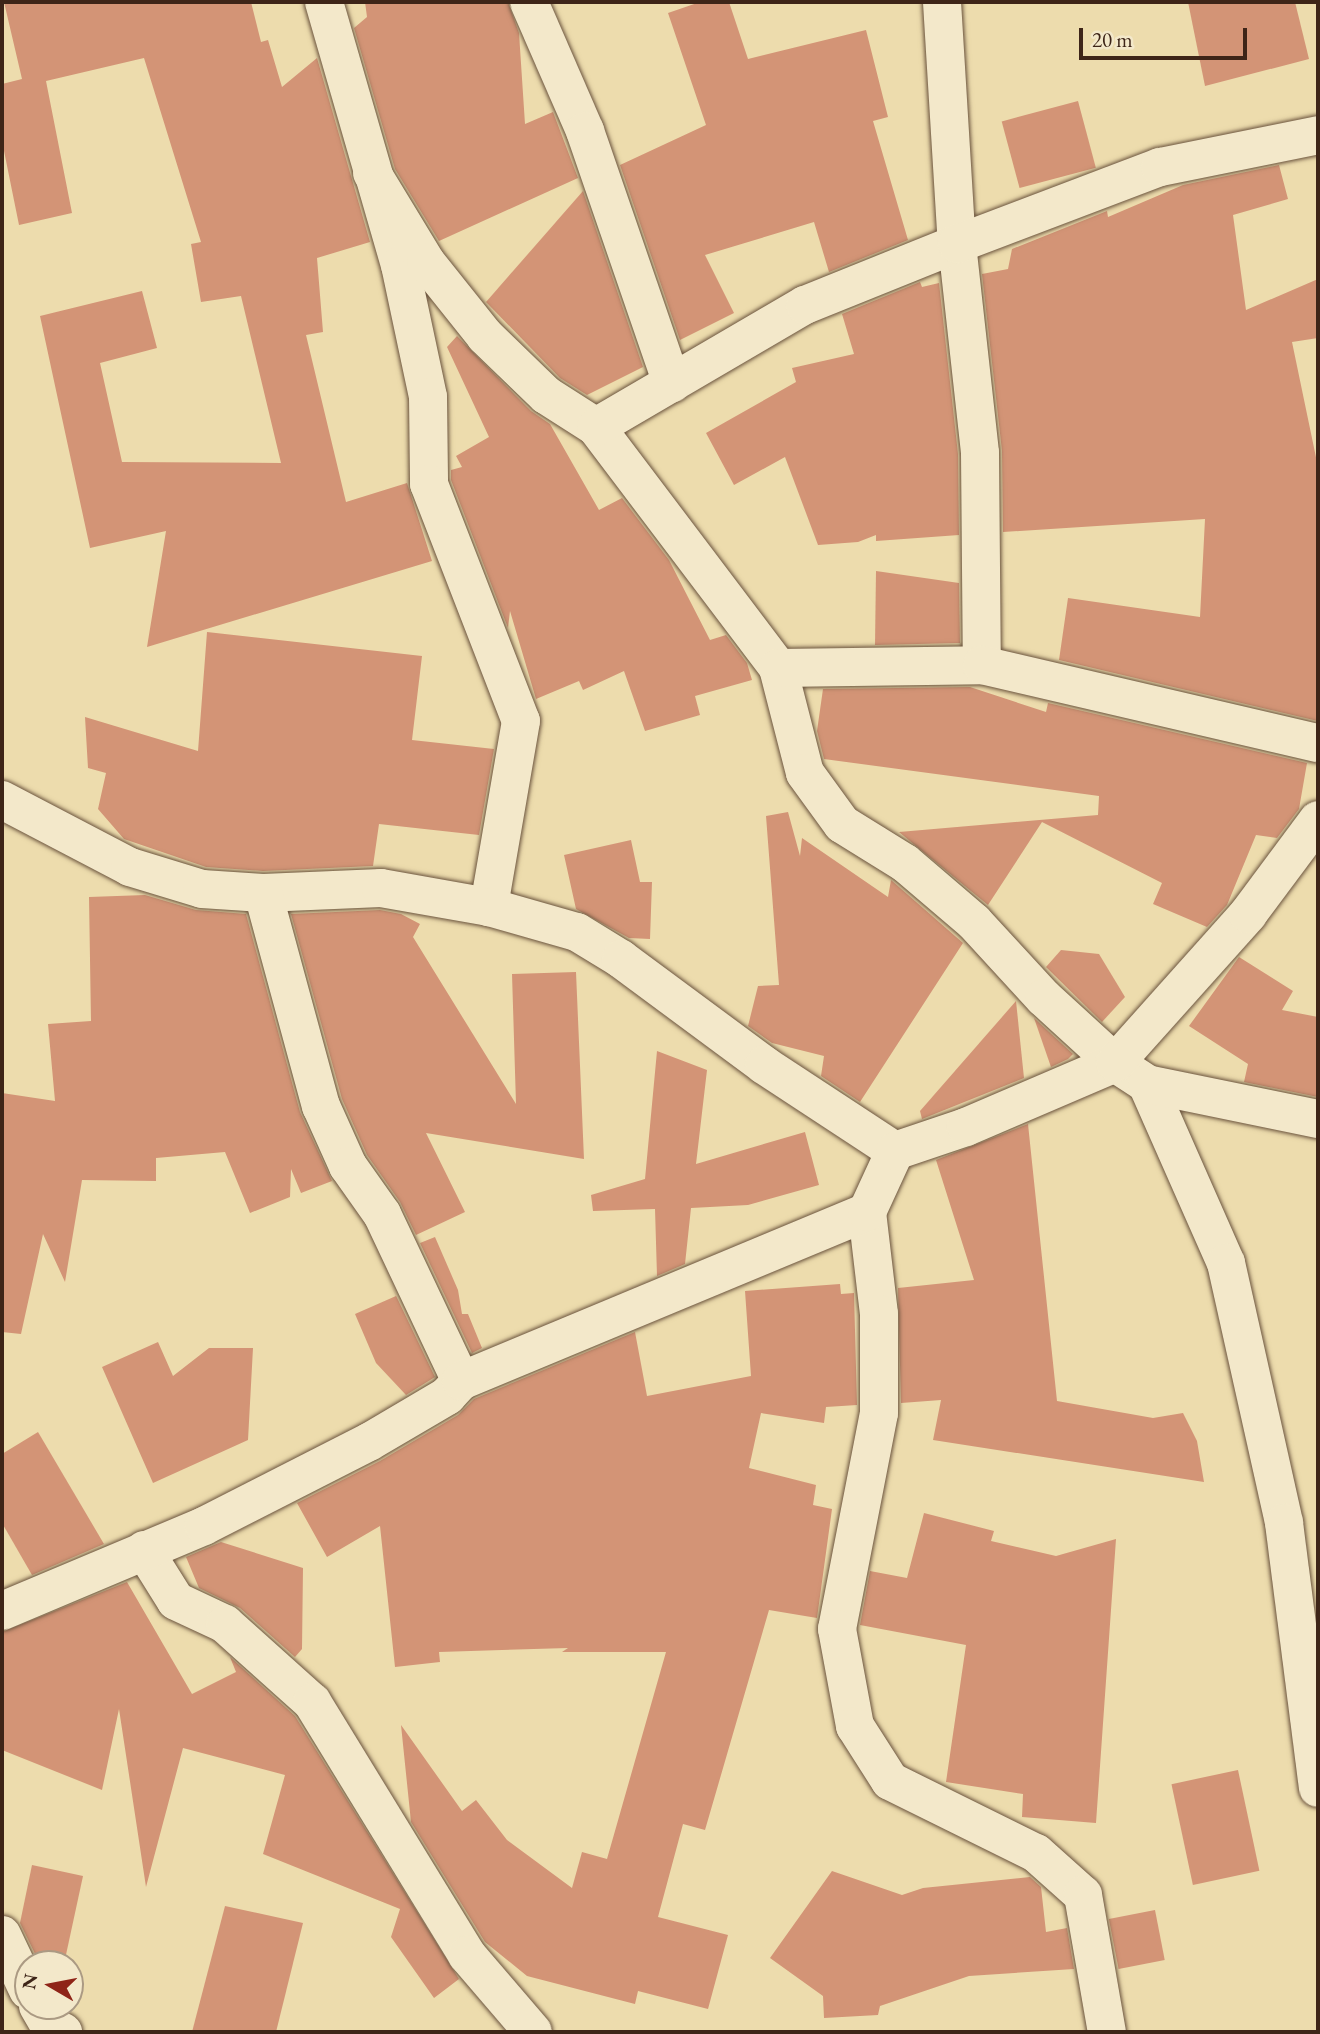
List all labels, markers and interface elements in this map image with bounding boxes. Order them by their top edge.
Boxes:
scale bar [1082,14,1250,58]
text: 20 m [1092,26,1133,53]
north arrow [14,1950,84,2020]
text: N [16,1972,43,1991]

